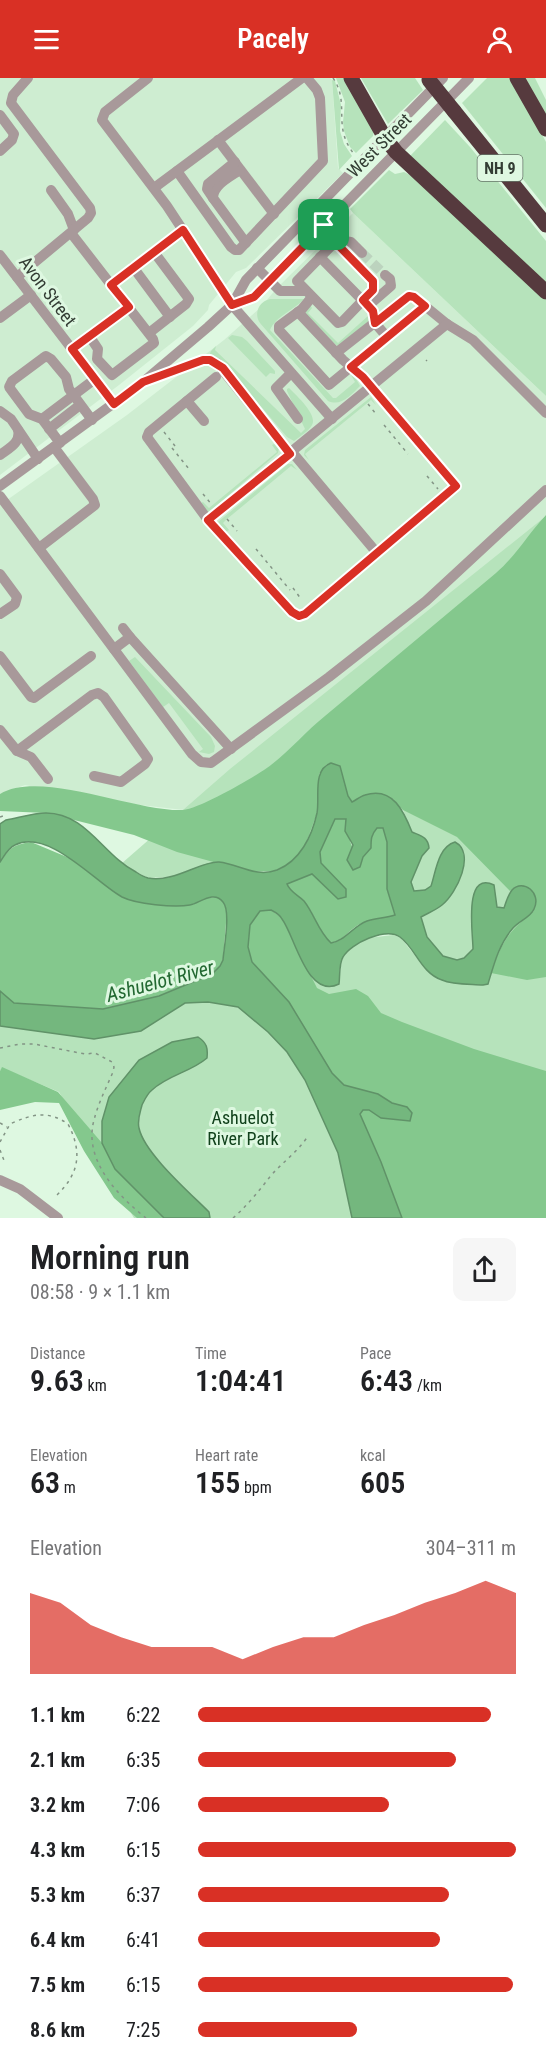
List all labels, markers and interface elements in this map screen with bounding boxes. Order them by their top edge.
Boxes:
icon: menu [30,23,63,56]
text: Pacely [237,23,309,55]
icon: person [483,23,516,56]
street label: West Street [343,109,415,181]
road number: NH 9 [478,155,522,181]
pin [298,199,349,250]
icon: arrive [307,208,340,241]
street label: Avon Street [15,252,81,330]
water label: Ashuelot River [103,955,217,1007]
park label: Ashuelot River Park [207,1107,279,1149]
text: Morning run [30,1238,190,1277]
button: share [453,1238,516,1301]
text: 08:58 · 9 × 1.1 km [30,1280,170,1304]
text: Distance [30,1344,85,1363]
text: Time [195,1344,227,1363]
text: Pace [360,1344,391,1363]
text: 9.63 [30,1363,84,1398]
text: 1:04:41 [195,1363,286,1398]
text: 6:43 [360,1363,413,1398]
text: km [84,1376,107,1395]
text: /km [413,1376,442,1395]
text: Elevation [30,1446,88,1465]
text: Heart rate [195,1446,258,1465]
text: kcal [360,1446,386,1465]
text: 63 [30,1465,60,1500]
text: 155 [195,1465,240,1500]
text: 605 [360,1465,405,1500]
text: m [60,1478,76,1497]
text: bpm [240,1478,272,1497]
text: Elevation [30,1536,102,1560]
text: 304–311 m [426,1536,516,1560]
text: 1.1 km [30,1703,85,1727]
text: 6:22 [126,1703,160,1727]
text: 2.1 km [30,1748,85,1772]
text: 6:35 [126,1748,160,1772]
text: 3.2 km [30,1793,85,1817]
text: 7:06 [126,1793,160,1817]
text: 4.3 km [30,1838,85,1862]
text: 6:15 [126,1838,160,1862]
text: 5.3 km [30,1883,85,1907]
text: 6:37 [126,1883,160,1907]
text: 6.4 km [30,1928,85,1952]
text: 6:41 [126,1928,160,1952]
text: 7.5 km [30,1973,85,1997]
text: 6:15 [126,1973,160,1997]
text: 8.6 km [30,2018,85,2042]
text: 7:25 [126,2018,160,2042]

